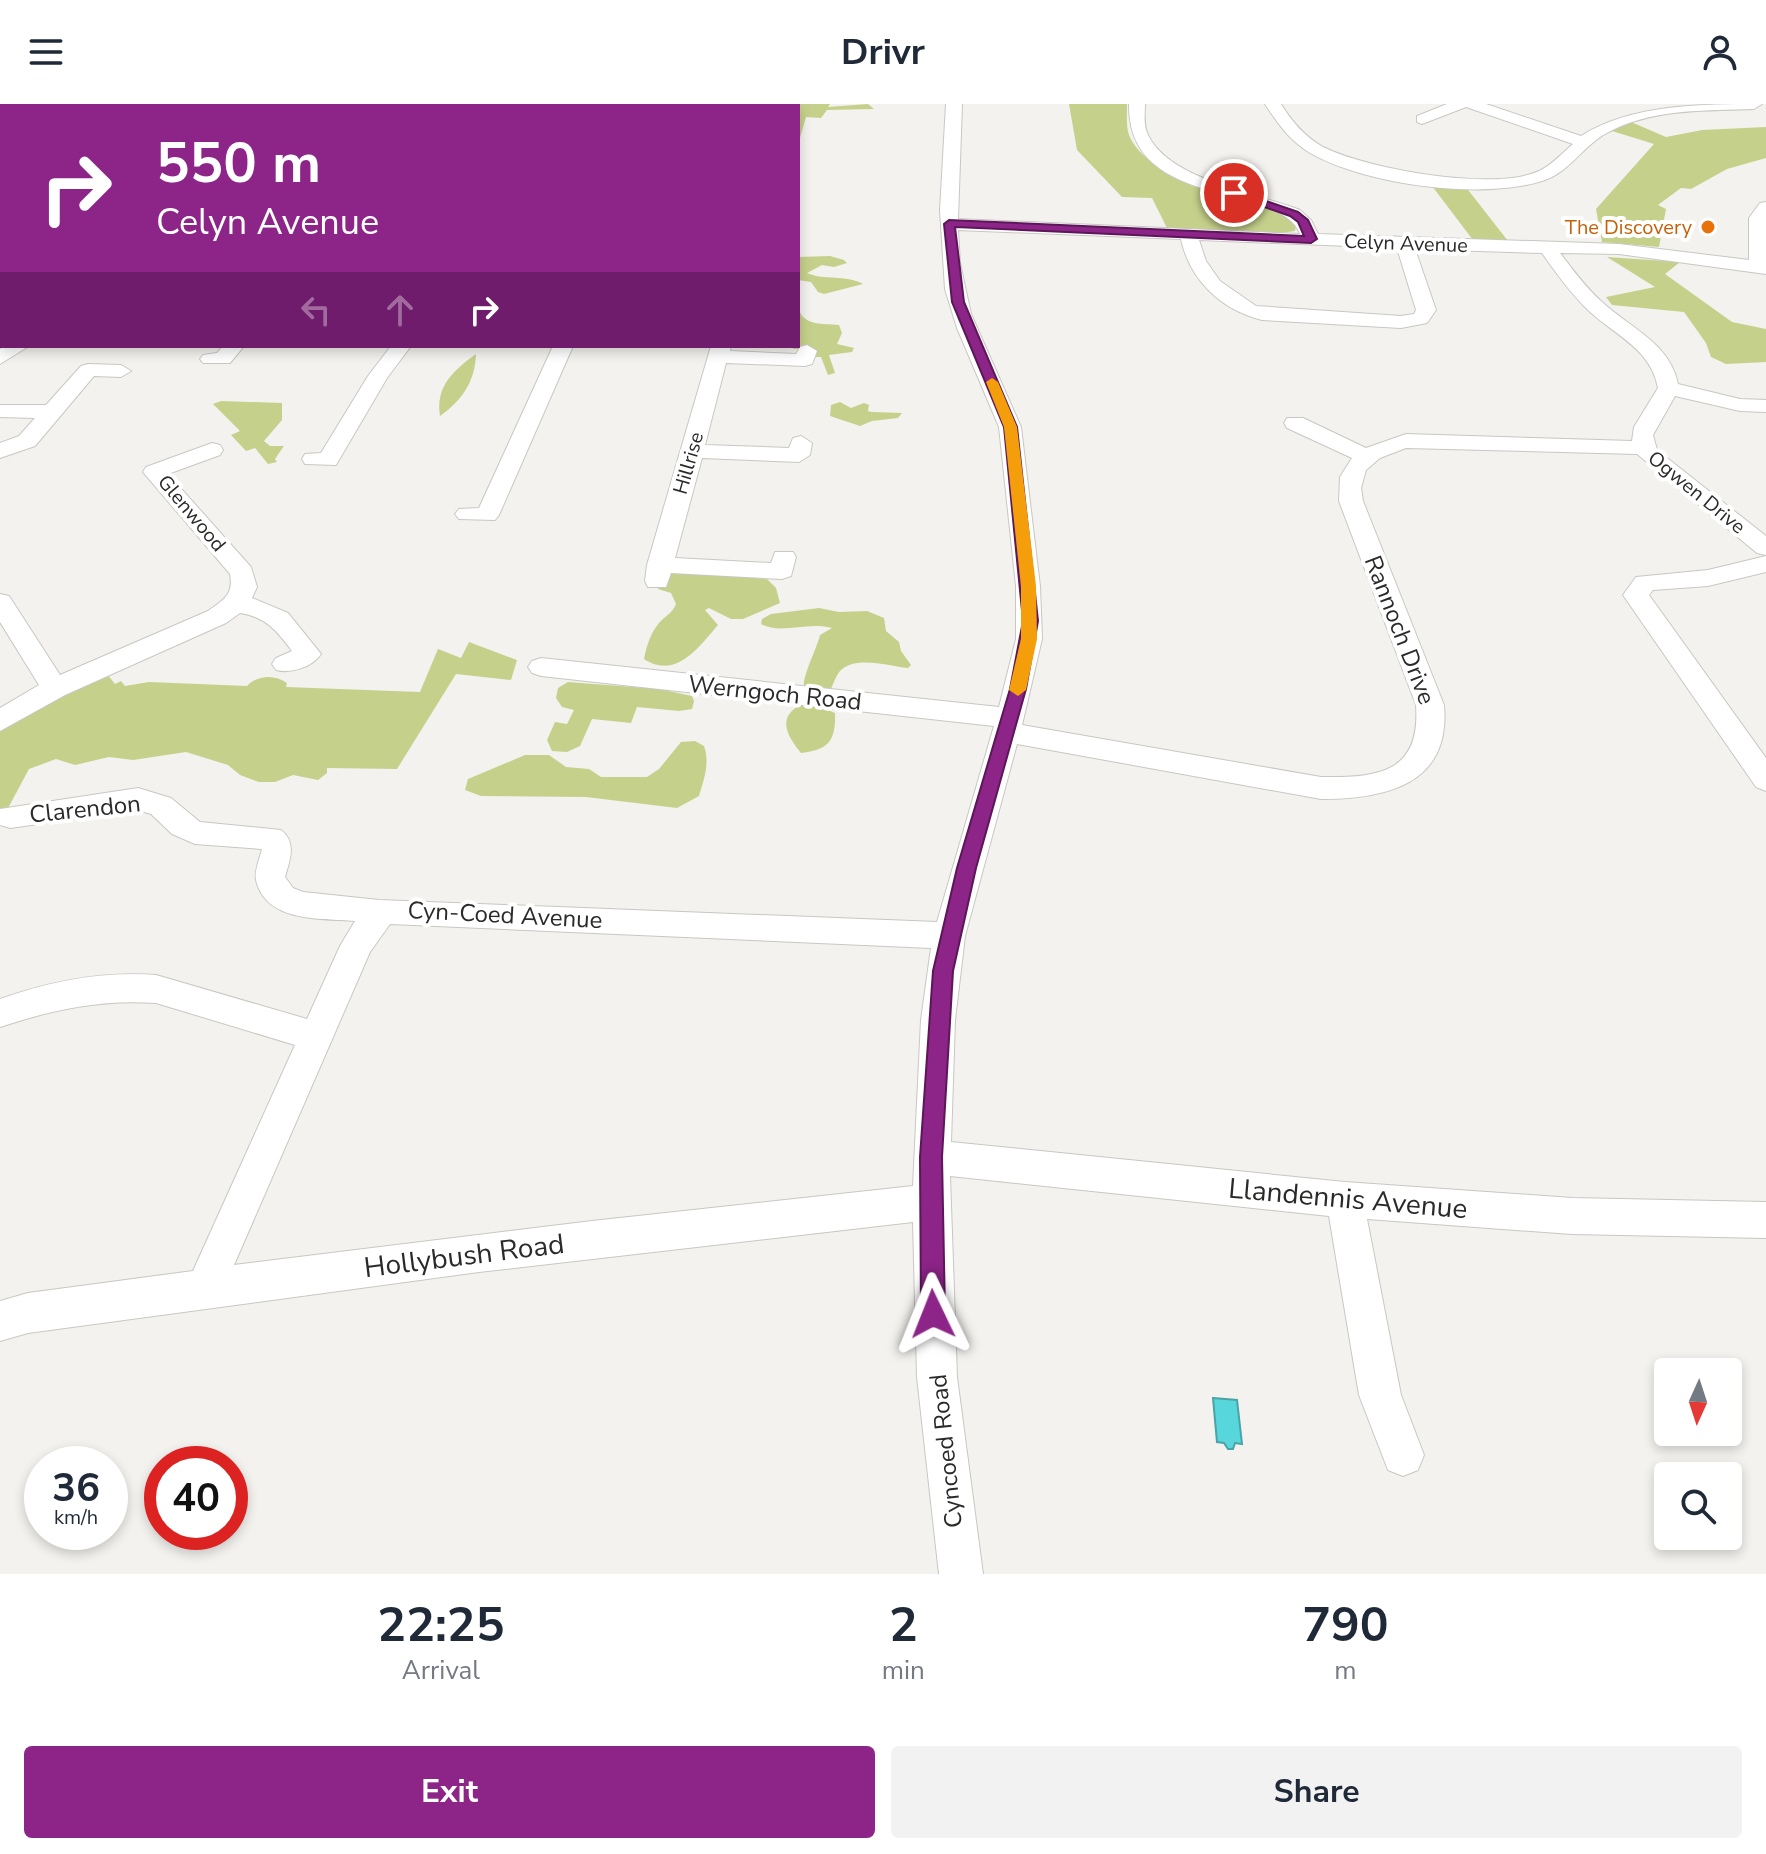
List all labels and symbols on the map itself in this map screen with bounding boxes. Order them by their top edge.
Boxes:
pin [1200,159,1268,227]
place label: The Discovery [1565,214,1693,241]
marker: The Discovery [1699,218,1717,236]
street label: Celyn Avenue [1344,228,1468,259]
street label: Hillrise [667,429,710,498]
street label: Ogwen Drive [1642,445,1751,540]
street label: Glenwood [151,469,232,558]
street label: Rannoch Drive [1357,551,1443,709]
street label: Werngoch Road [687,668,863,718]
street label: Clarendon [28,787,142,831]
street label: Cyn-Coed Avenue [407,894,603,936]
street label: Llandennis Avenue [1227,1170,1469,1228]
street label: Hollybush Road [362,1225,566,1287]
position arrow [891,1272,975,1356]
north arrow [1654,1358,1742,1446]
street label: Cyncoed Road [922,1372,970,1530]
speed limit sign: 40 [144,1446,248,1550]

